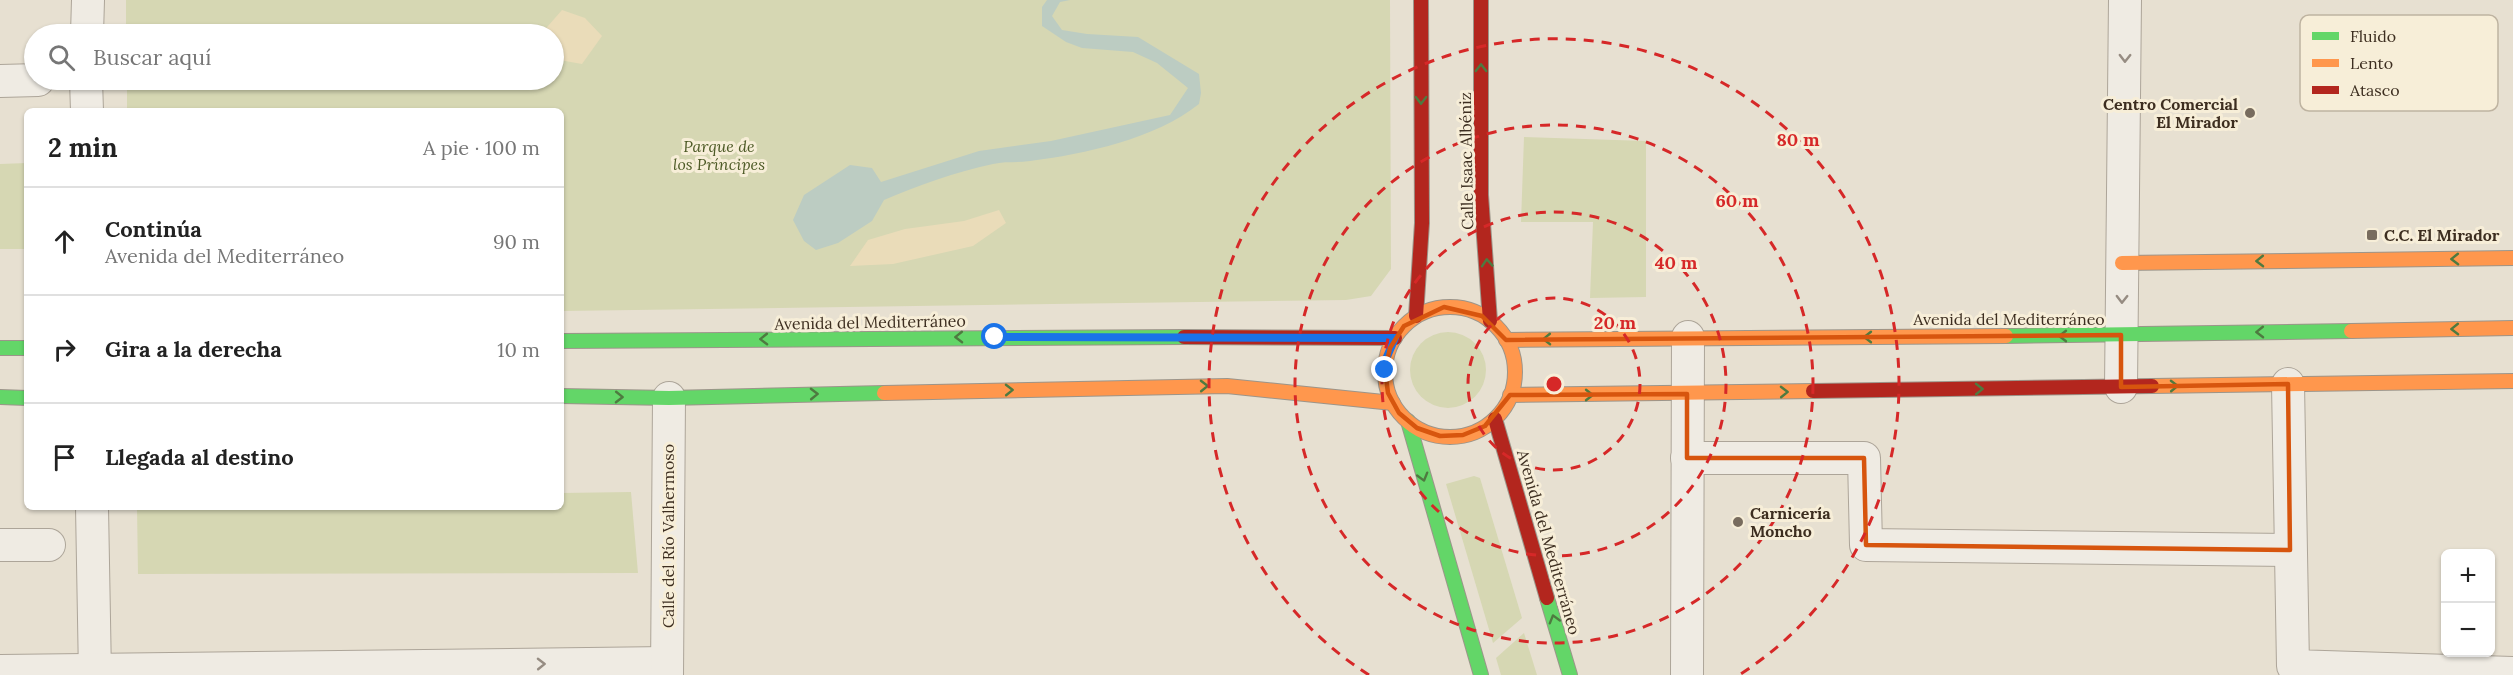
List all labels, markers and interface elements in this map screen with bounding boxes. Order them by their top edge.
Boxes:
legend [2300,15,2498,111]
search box [24,24,564,90]
text: Fluido [2350,26,2396,46]
icon: search [45,41,78,74]
text: Buscar aquí [93,43,211,71]
text: Lento [2350,53,2393,73]
one-way arrow [2118,54,2131,63]
one-way arrow [1475,64,1487,73]
text: Atasco [2349,80,2400,100]
street label: Calle Isaac Albéniz [1455,92,1477,230]
place label: Centro Comercial El Mirador [2103,94,2238,132]
one-way arrow [1415,96,1427,105]
marker: Centro Comercial El Mirador [2243,106,2257,120]
text: 80 m [1776,128,1820,151]
text: 2 min [48,131,118,164]
text: A pie · 100 m [423,135,540,160]
park label: Parque de los Príncipes [673,136,765,174]
text: 60 m [1715,189,1759,212]
text: Continúa [105,215,202,243]
icon: ahead [48,225,81,258]
place label: C.C. El Mirador [2384,225,2500,245]
marker: C.C. El Mirador [2365,228,2379,242]
text: 90 m [493,229,540,254]
text: Avenida del Mediterráneo [105,243,344,268]
text: 40 m [1655,251,1698,274]
one-way arrow [2450,253,2459,265]
one-way arrow [2255,255,2264,267]
one-way arrow [1480,259,1493,268]
one-way arrow [2116,295,2128,304]
street label: Avenida del Mediterráneo [1912,309,2105,329]
street label: Avenida del Mediterráneo [773,310,966,334]
text: 20 m [1594,311,1637,334]
route start [981,323,1007,349]
one-way arrow [2450,323,2459,335]
one-way arrow [2255,326,2264,338]
one-way arrow [1863,330,1872,343]
one-way arrow [2058,330,2067,342]
one-way arrow [954,331,963,344]
icon: right [48,333,81,366]
one-way arrow [759,333,768,345]
one-way arrow [1542,333,1551,345]
text: Gira a la derecha [105,335,282,363]
text: 10 m [497,337,540,362]
route end [1371,356,1397,382]
centre of rings [1544,374,1564,394]
one-way arrow [1200,380,1209,393]
one-way arrow [2170,380,2179,392]
one-way arrow [1975,383,1984,395]
one-way arrow [1005,384,1014,397]
one-way arrow [1780,386,1789,398]
one-way arrow [810,388,819,401]
one-way arrow [1585,389,1594,401]
one-way arrow [615,390,624,403]
icon: arrive [48,441,81,474]
text: Llegada al destino [105,443,294,471]
street label: Calle del Río Valhermoso [658,444,678,628]
street label: Avenida del Mediterráneo [1513,446,1585,637]
one-way arrow [1416,471,1428,482]
place label: Carnicería Moncho [1750,503,1831,541]
marker: Carnicería Moncho [1731,515,1745,529]
map controls [2441,549,2495,657]
button: + [2441,549,2495,603]
button: − [2441,603,2495,657]
one-way arrow [1549,614,1561,625]
one-way arrow [537,658,546,670]

